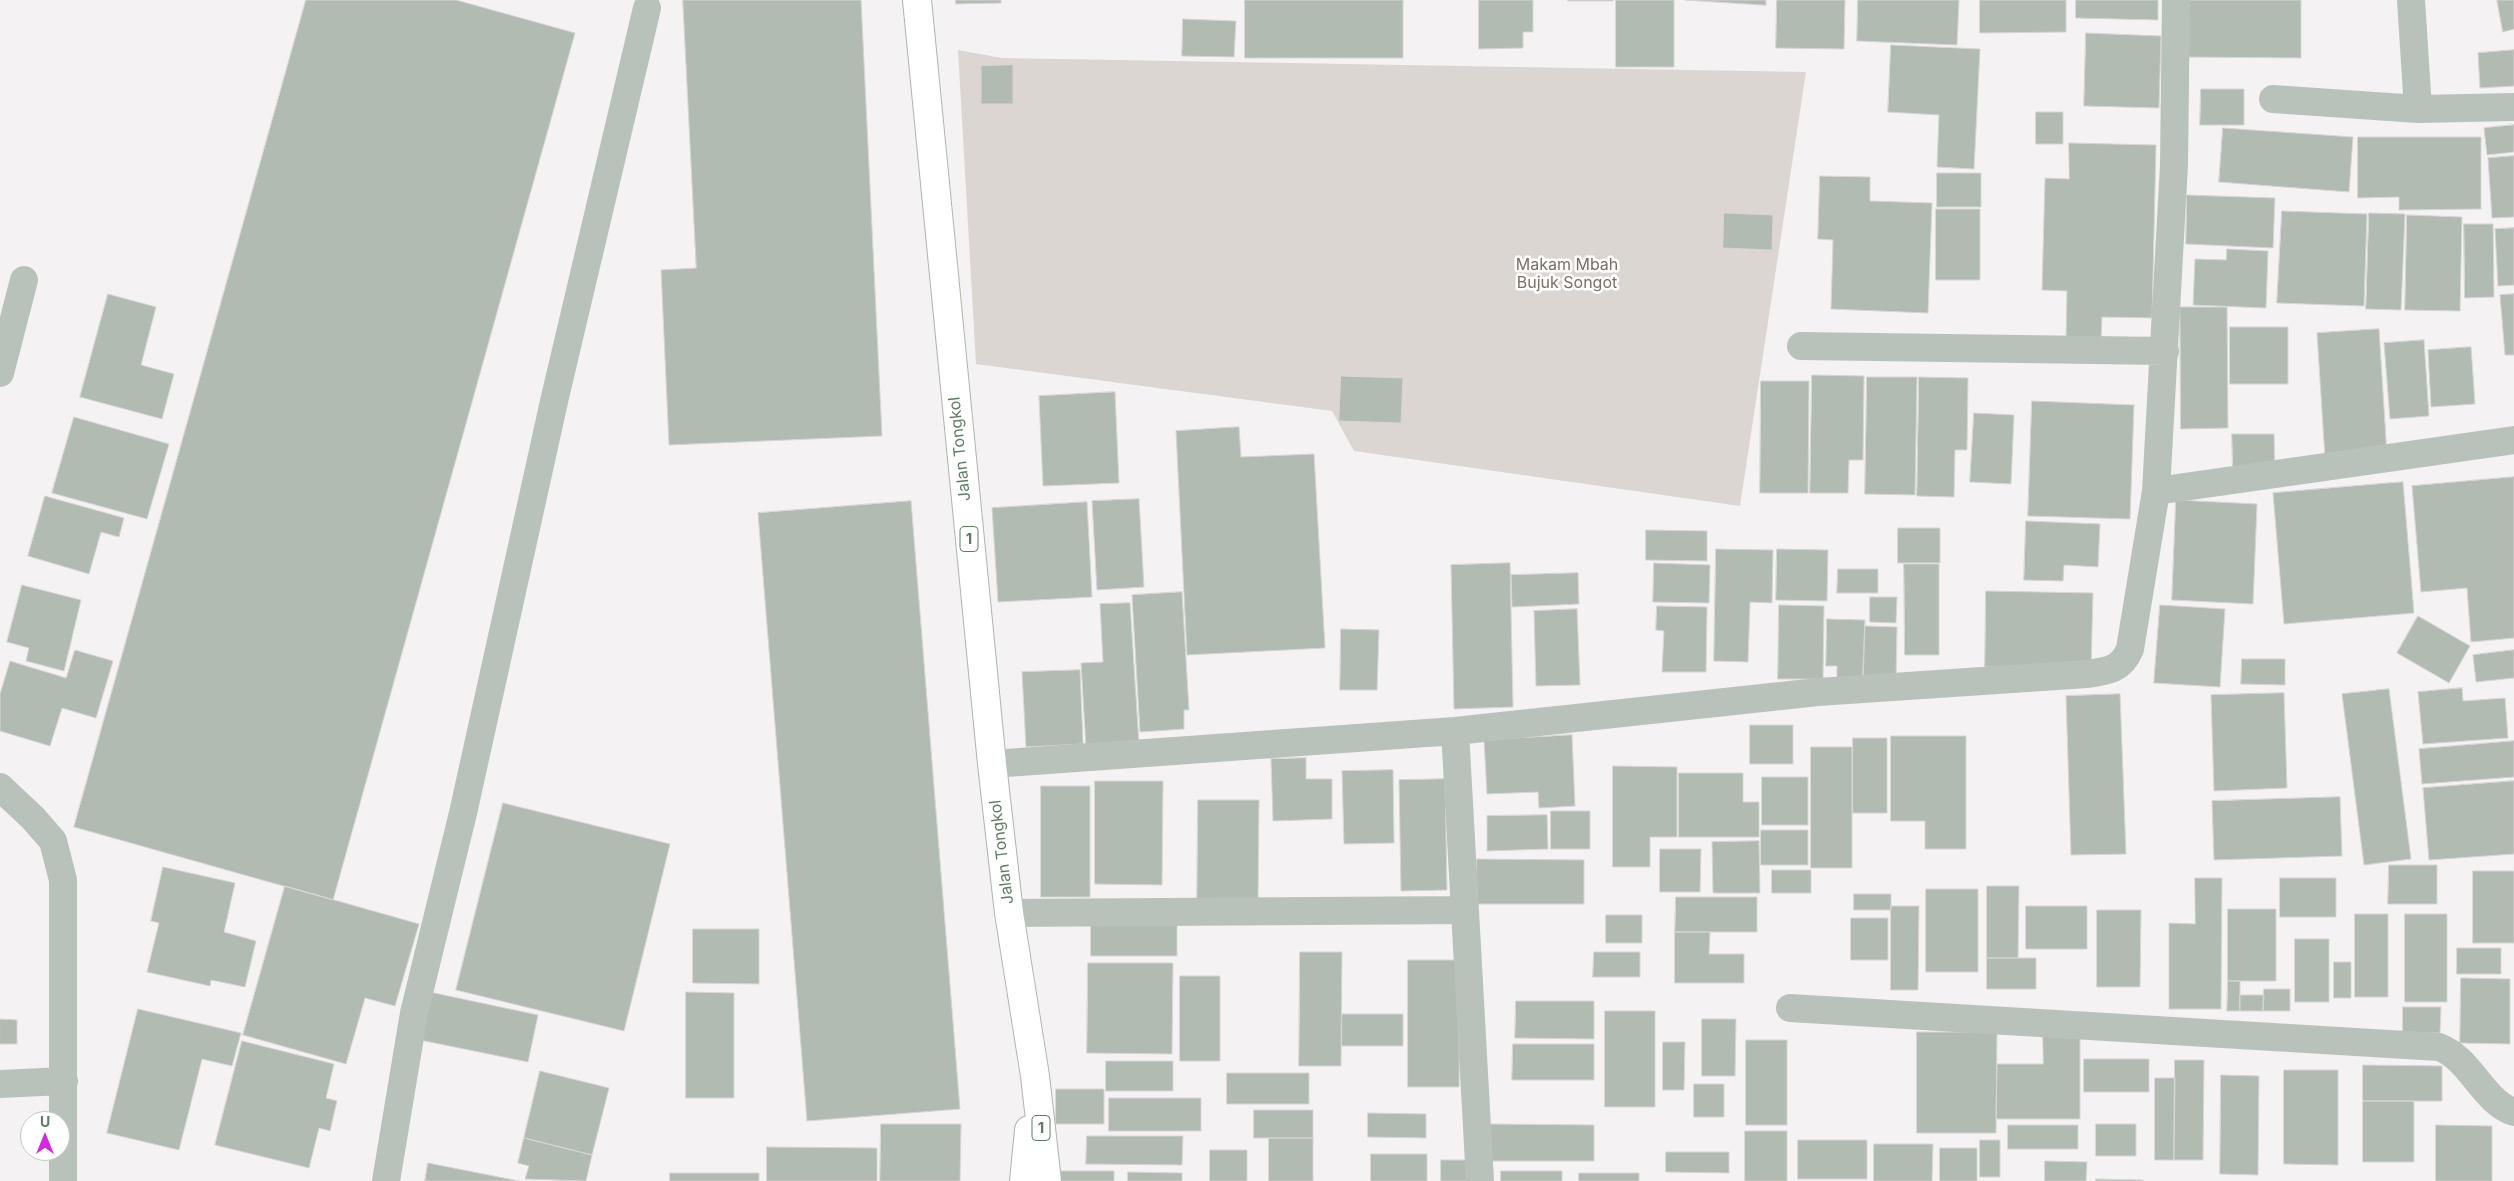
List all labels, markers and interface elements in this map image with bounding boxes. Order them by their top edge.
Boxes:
park label: Makam Mbah Bujuk Songot [1516,255,1618,293]
street label: Jalan Tongkol [945,396,975,502]
road number: 1 [960,526,978,552]
street label: Jalan Tongkol [986,799,1018,905]
north arrow [20,1111,70,1161]
text: U [40,1113,50,1130]
road number: 1 [1032,1116,1050,1140]

